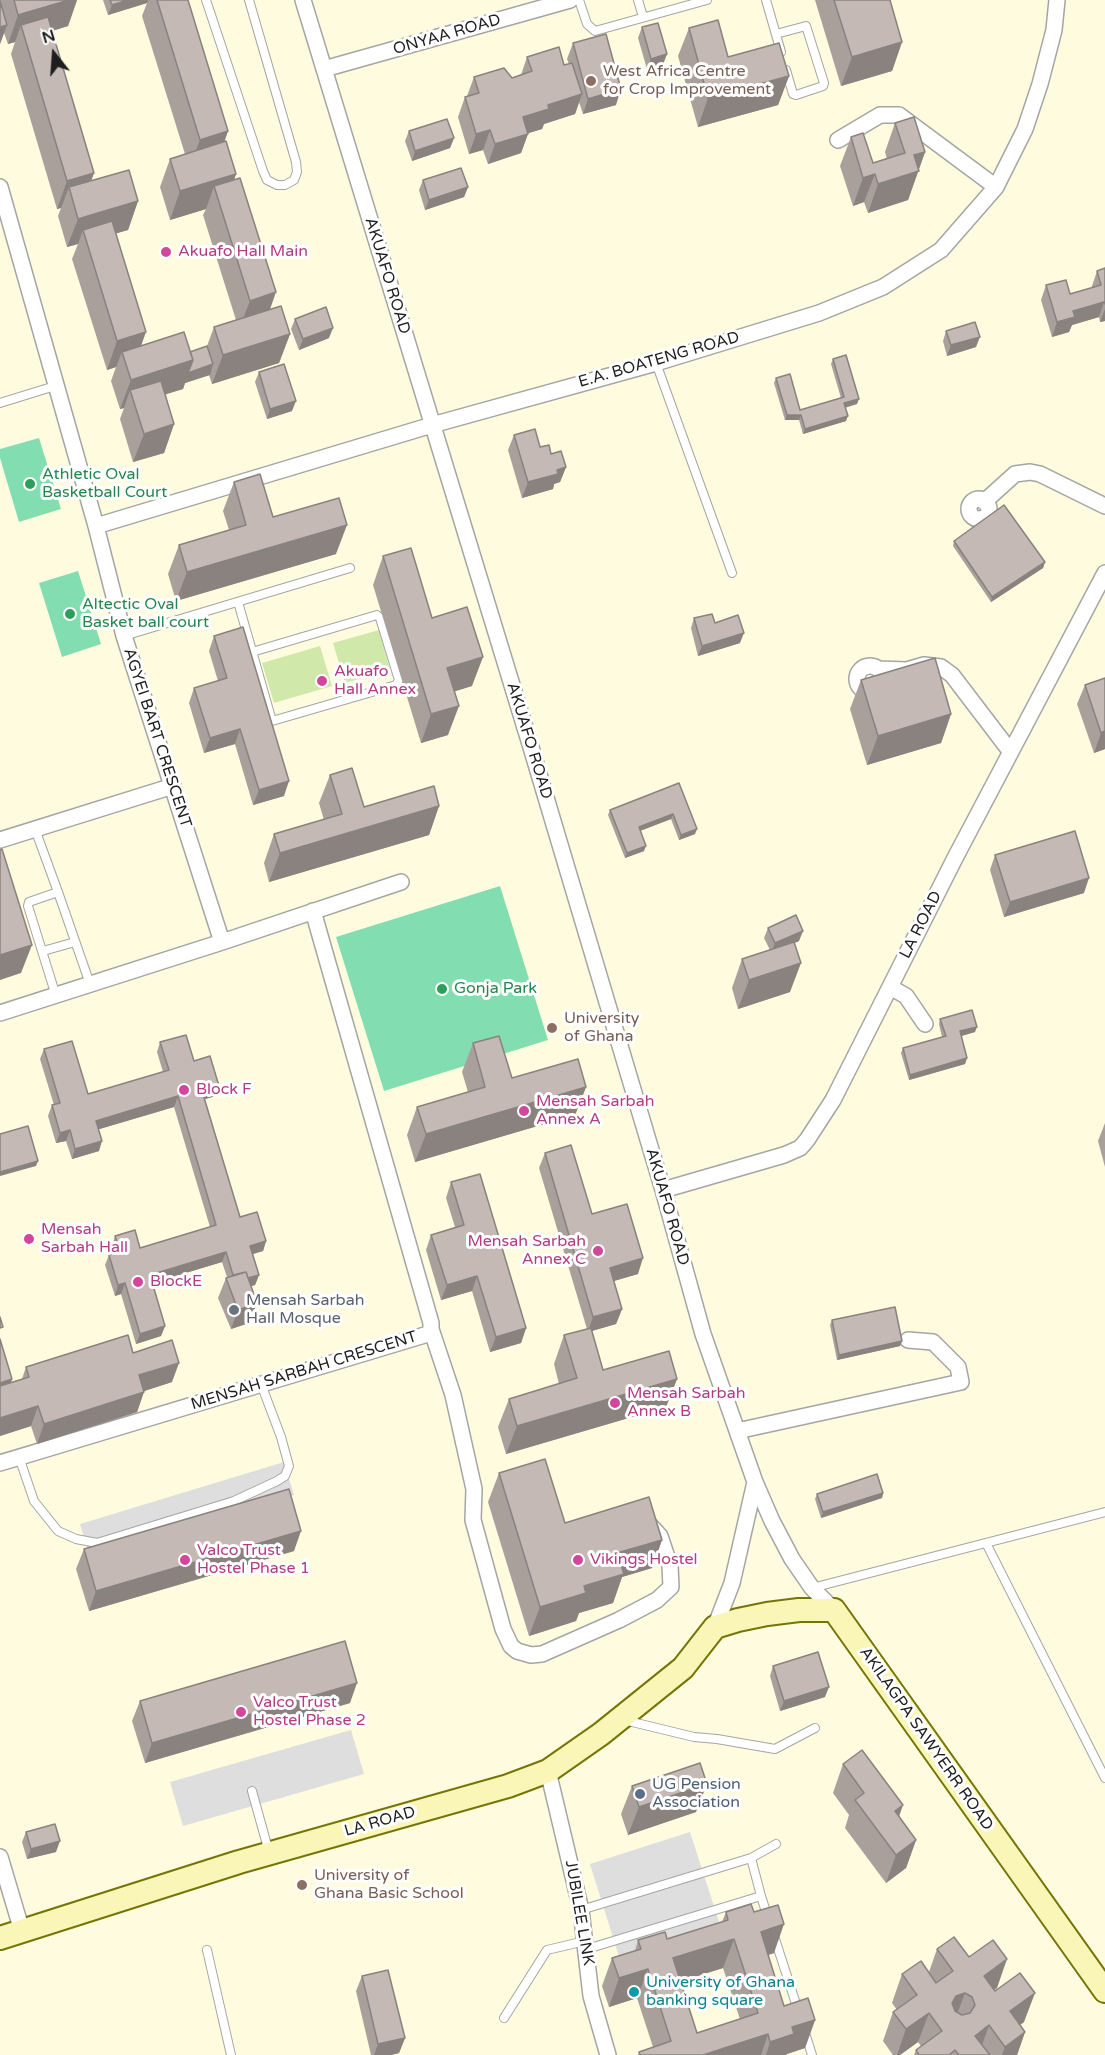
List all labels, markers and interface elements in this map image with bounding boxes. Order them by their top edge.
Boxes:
street label: ONYAA ROAD [391,10,503,60]
north arrow [24,24,84,84]
text: N [40,25,58,48]
place label: West Africa Centre for Crop Improvement [603,62,771,100]
marker: West Africa Centre for Crop Improvement [584,74,598,88]
street label: AKUAFO ROAD [360,215,414,337]
place label: Akuafo Hall Main [178,242,308,262]
marker: Akuafo Hall Main [159,245,173,259]
street label: E.A. BOATENG ROAD [576,328,742,392]
place label: Athletic Oval Basketball Court [42,465,167,503]
marker: Athletic Oval Basketball Court [23,477,37,491]
place label: Altectic Oval Basket ball court [82,595,209,633]
marker: Altectic Oval Basket ball court [63,607,77,621]
street label: AGYEI BART CRESCENT [119,646,195,830]
place label: Akuafo Hall Annex [334,662,416,700]
marker: Akuafo Hall Annex [315,674,329,688]
street label: AKUAFO ROAD [502,680,556,802]
street label: LA ROAD [896,888,946,962]
place label: Gonja Park [454,979,537,999]
marker: Gonja Park [435,982,449,996]
place label: University of Ghana [564,1009,639,1047]
marker: University of Ghana [545,1021,559,1035]
place label: Block F [196,1080,252,1100]
marker: Block F [177,1083,191,1097]
place label: Mensah Sarbah Annex A [536,1092,654,1130]
marker: Mensah Sarbah Annex A [517,1104,531,1118]
street label: AKUAFO ROAD [641,1146,693,1268]
place label: Mensah Sarbah Hall [41,1220,128,1258]
marker: Mensah Sarbah Hall [22,1232,36,1246]
place label: Mensah Sarbah Annex C [468,1232,586,1270]
marker: Mensah Sarbah Annex C [591,1244,605,1258]
place label: BlockE [150,1272,202,1292]
marker: BlockE [131,1275,145,1289]
place label: Mensah Sarbah Hall Mosque [246,1291,364,1329]
marker: Mensah Sarbah Hall Mosque [227,1303,241,1317]
street label: MENSAH SARBAH CRESCENT [189,1327,419,1415]
place label: Mensah Sarbah Annex B [627,1384,745,1422]
marker: Mensah Sarbah Annex B [608,1396,622,1410]
place label: Valco Trust Hostel Phase 1 [197,1541,310,1579]
place label: Vikings Hostel [590,1550,698,1570]
marker: Valco Trust Hostel Phase 1 [178,1553,192,1567]
marker: Vikings Hostel [571,1553,585,1567]
street label: AKILAGPA SAWYERR ROAD [855,1644,997,1834]
place label: Valco Trust Hostel Phase 2 [253,1693,366,1731]
marker: Valco Trust Hostel Phase 2 [234,1705,248,1719]
place label: UG Pension Association [652,1775,741,1813]
marker: UG Pension Association [633,1787,647,1801]
street label: LA ROAD [342,1803,418,1841]
street label: JUBILEE LINK [560,1859,598,1967]
place label: University of Ghana Basic School [314,1866,464,1904]
marker: University of Ghana Basic School [295,1878,309,1892]
place label: University of Ghana banking square [646,1973,795,2011]
marker: University of Ghana banking square [627,1985,641,1999]

